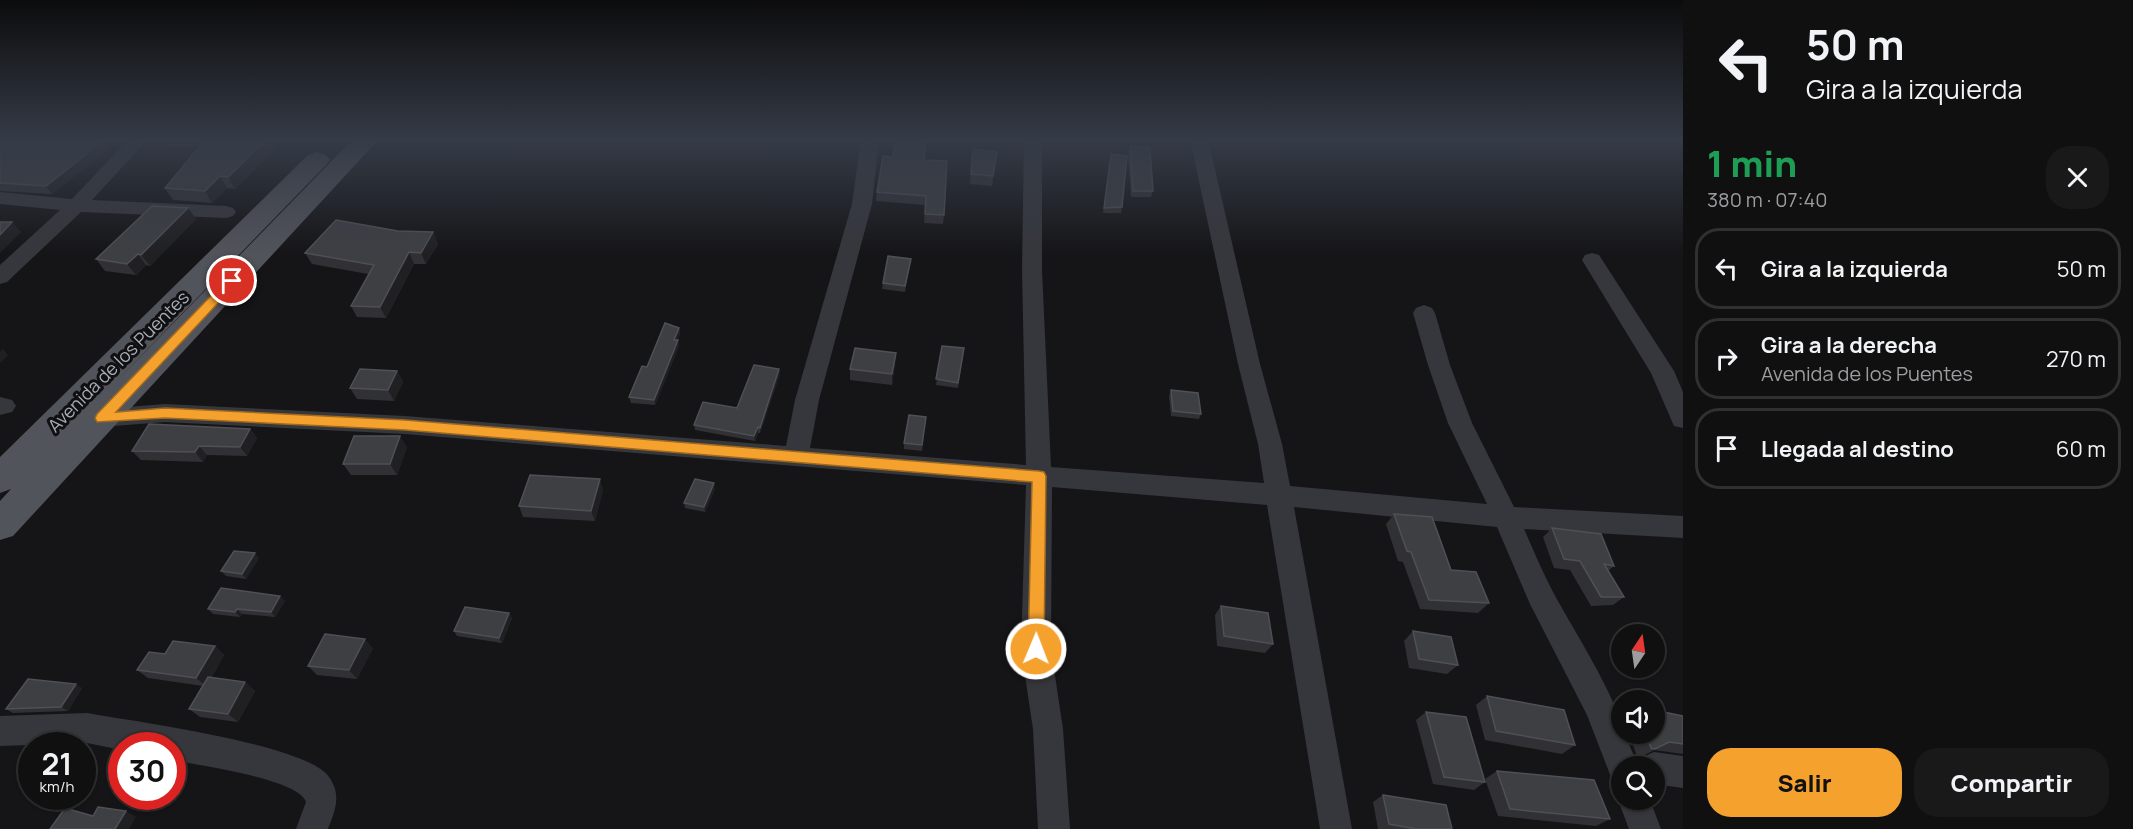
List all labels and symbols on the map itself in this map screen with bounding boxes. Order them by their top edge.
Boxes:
pin [206,255,257,306]
street label: Avenida de los Puentes [42,285,194,437]
position arrow [1004,617,1068,681]
north arrow [1611,624,1665,678]
speed limit sign: 30 [108,732,186,810]

